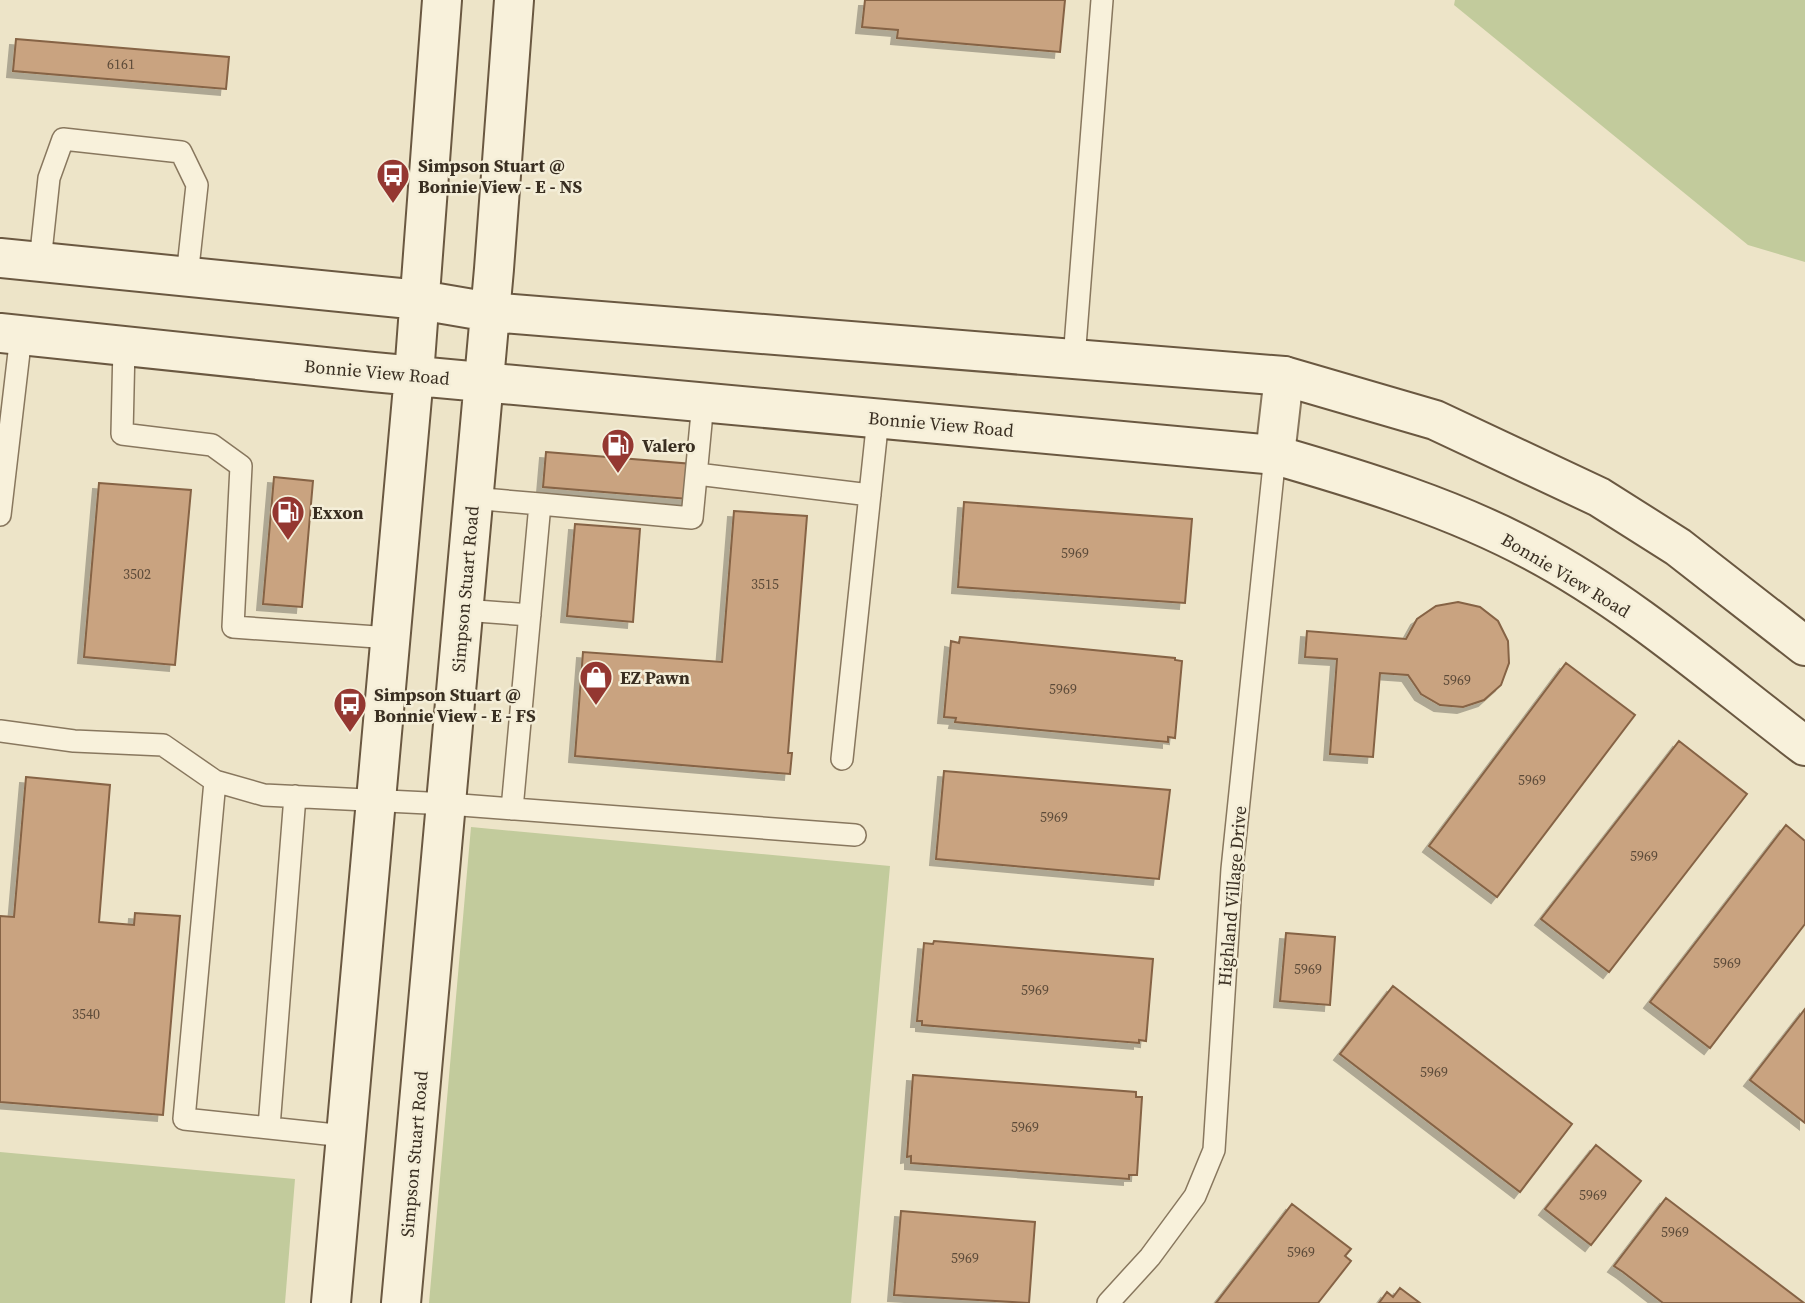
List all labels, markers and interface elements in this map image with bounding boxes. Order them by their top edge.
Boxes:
house number: 6161 [107,54,135,74]
place label: Simpson Stuart @ Bonnie View - E - NS [418,153,582,199]
bus stop icon: Simpson Stuart @ Bonnie View - E - NS [374,156,412,205]
street label: Bonnie View Road [303,353,451,391]
street label: Bonnie View Road [867,405,1015,443]
fuel station icon: Valero [599,426,637,475]
place label: Valero [642,433,695,458]
fuel station icon: Exxon [269,493,307,542]
place label: Exxon [312,500,364,525]
street label: Simpson Stuart Road [445,505,485,673]
street label: Bonnie View Road [1497,527,1635,623]
house number: 5969 [1061,543,1089,563]
house number: 3502 [123,564,151,584]
house number: 3515 [751,574,779,594]
shop icon: EZ Pawn [577,658,615,707]
place label: EZ Pawn [620,665,690,690]
house number: 5969 [1443,670,1471,690]
house number: 5969 [1049,679,1077,699]
place label: Simpson Stuart @ Bonnie View - E - FS [374,682,536,728]
bus stop icon: Simpson Stuart @ Bonnie View - E - FS [331,685,369,734]
house number: 5969 [1518,770,1546,790]
street label: Highland Village Drive [1212,805,1252,987]
house number: 5969 [1040,807,1068,827]
house number: 5969 [1630,846,1658,866]
house number: 5969 [1713,953,1741,973]
house number: 5969 [1294,959,1322,979]
house number: 5969 [1021,980,1049,1000]
house number: 3540 [72,1004,100,1024]
house number: 5969 [1420,1062,1448,1082]
street label: Simpson Stuart Road [394,1070,434,1238]
house number: 5969 [1011,1117,1039,1137]
house number: 5969 [1579,1185,1607,1205]
house number: 5969 [1661,1222,1689,1242]
house number: 5969 [1287,1242,1315,1262]
house number: 5969 [951,1248,979,1268]

